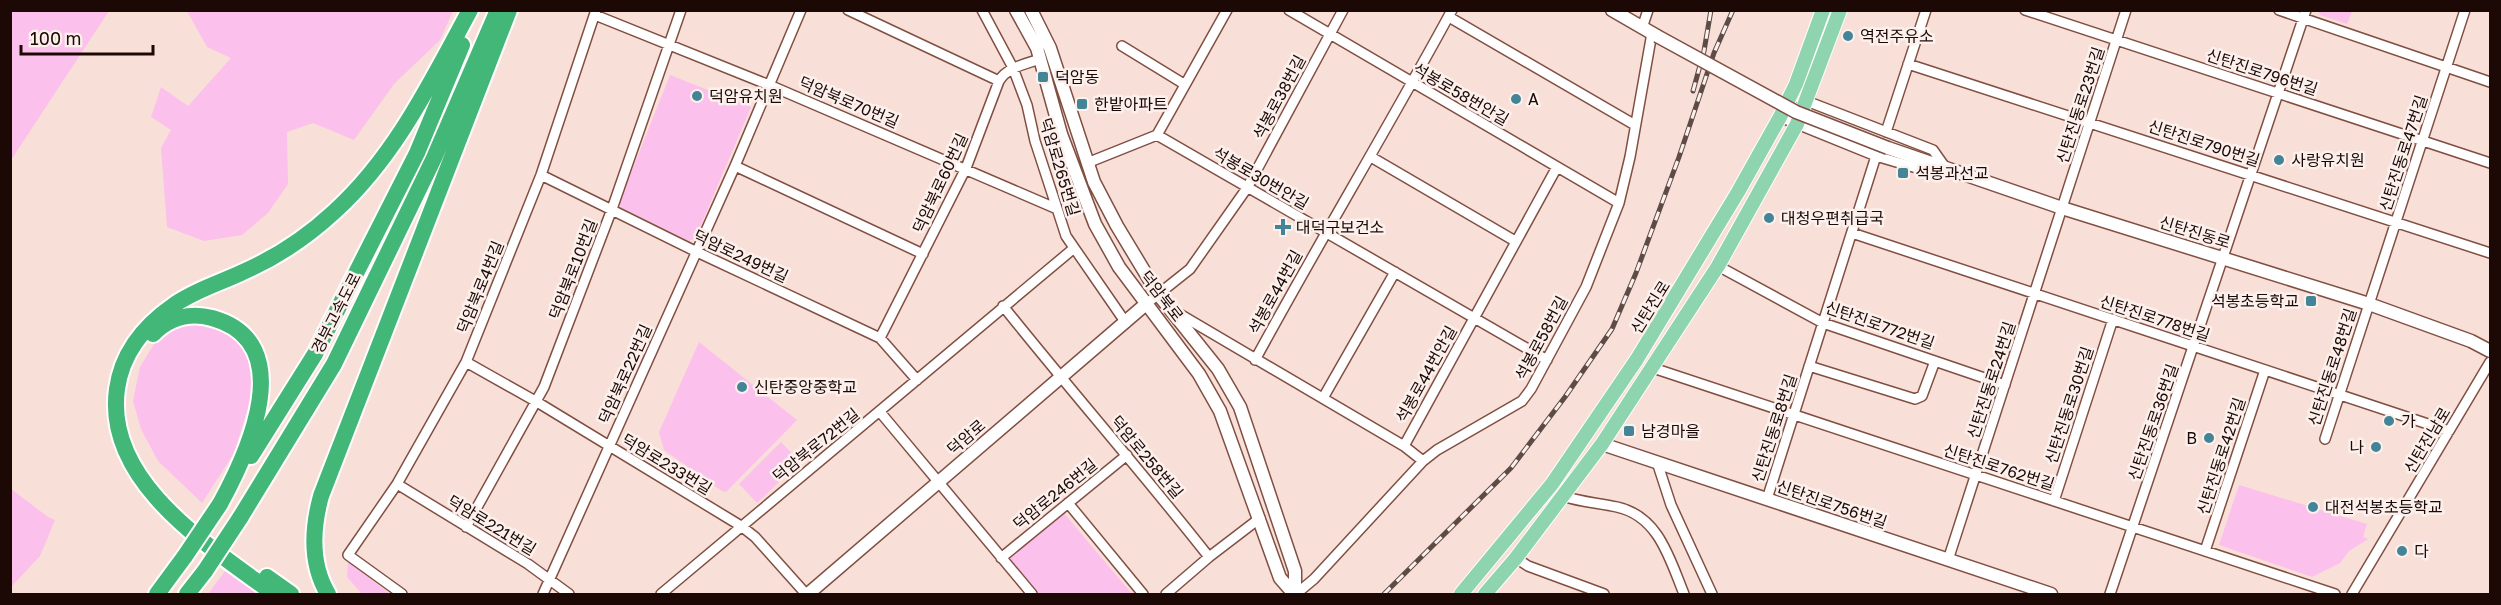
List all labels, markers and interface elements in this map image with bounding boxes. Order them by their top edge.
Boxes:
scale bar [21,18,153,56]
place label: 역전주유소 [1860,26,1934,46]
text: 100 m [30,27,81,49]
marker: 역전주유소 [1841,29,1855,43]
street label: 신탄진동로23번길 [2052,44,2108,166]
street label: 신탄진로796번길 [2204,45,2320,99]
street label: 석봉로38번길 [1248,51,1310,143]
street label: 석봉로58번안길 [1410,58,1512,130]
place label: 덕암동 [1055,67,1099,87]
marker: 덕암동 [1036,70,1050,84]
street label: 덕암북로70번길 [796,72,902,132]
place label: 덕암유치원 [709,86,783,106]
marker: 덕암유치원 [690,89,704,103]
place label: A [1528,89,1539,109]
marker: A [1509,92,1523,106]
street label: 신탄진동로47번길 [2375,92,2431,214]
place label: 한밭아파트 [1094,94,1168,114]
marker: 한밭아파트 [1075,97,1089,111]
street label: 덕암로265번길 [1036,115,1084,219]
street label: 신탄진로790번길 [2146,116,2262,170]
street label: 덕암북로60번길 [908,130,972,236]
street label: 석봉로30번안길 [1209,142,1313,214]
place label: 사랑유치원 [2291,150,2365,170]
marker: 사랑유치원 [2272,153,2286,167]
place label: 석봉과선교 [1915,163,1989,183]
marker: 석봉과선교 [1896,166,1910,180]
place label: 대청우편취급국 [1781,208,1884,228]
marker: 대청우편취급국 [1762,211,1776,225]
street label: 신탄진동로 [2157,212,2233,252]
street label: 덕암북로10번길 [545,216,601,322]
place label: 대덕구보건소 [1296,217,1384,237]
marker: 대덕구보건소 [1274,218,1292,236]
street label: 덕암로249번길 [690,225,792,287]
street label: 덕암북로4번길 [452,238,508,336]
street label: 석봉로44번길 [1244,246,1306,338]
street label: 덕암북로 [1136,267,1188,326]
street label: 경부고속도로 [307,269,365,357]
street label: 신탄진로 [1626,277,1674,337]
street label: 신탄진로778번길 [2097,291,2213,345]
place label: 석봉초등학교 [2211,291,2299,311]
street label: 석봉로58번길 [1510,292,1572,384]
marker: 석봉초등학교 [2304,294,2318,308]
street label: 신탄진로772번길 [1823,297,1937,353]
street label: 신탄진동로48번길 [2304,306,2360,428]
street label: 신탄진동로24번길 [1963,319,2019,441]
street label: 덕암북로22번길 [594,321,656,427]
street label: 석봉로44번안길 [1391,322,1461,426]
street label: 신탄진동로30번길 [2041,344,2097,466]
street label: 신탄진동로36번길 [2124,361,2182,483]
street label: 신탄진동로8번길 [1747,371,1801,485]
place label: 신탄중앙중학교 [754,377,857,397]
marker: 신탄중앙중학교 [735,380,749,394]
street label: 신탄진동로42번길 [2193,395,2249,517]
street label: 신탄진남로 [2399,403,2455,477]
street label: 덕암북로72번길 [768,404,864,486]
place label: 가 [2401,411,2416,431]
street label: 덕암로258번길 [1107,412,1187,502]
marker: 가 [2382,414,2396,428]
street label: 덕암로 [943,415,989,459]
place label: 남경마을 [1641,421,1700,441]
marker: 남경마을 [1622,424,1636,438]
place label: B [2186,428,2197,448]
street label: 덕암로233번길 [618,429,716,499]
marker: B [2202,431,2216,445]
place label: 나 [2349,437,2364,457]
street label: 신탄진로762번길 [1941,440,2057,494]
marker: 나 [2369,440,2383,454]
street label: 덕암로246번길 [1009,454,1101,534]
street label: 신탄진로756번길 [1774,476,1890,532]
street label: 덕암로221번길 [444,491,540,559]
place label: 대전석봉초등학교 [2325,497,2443,517]
marker: 대전석봉초등학교 [2306,500,2320,514]
place label: 다 [2414,541,2429,561]
marker: 다 [2395,544,2409,558]

